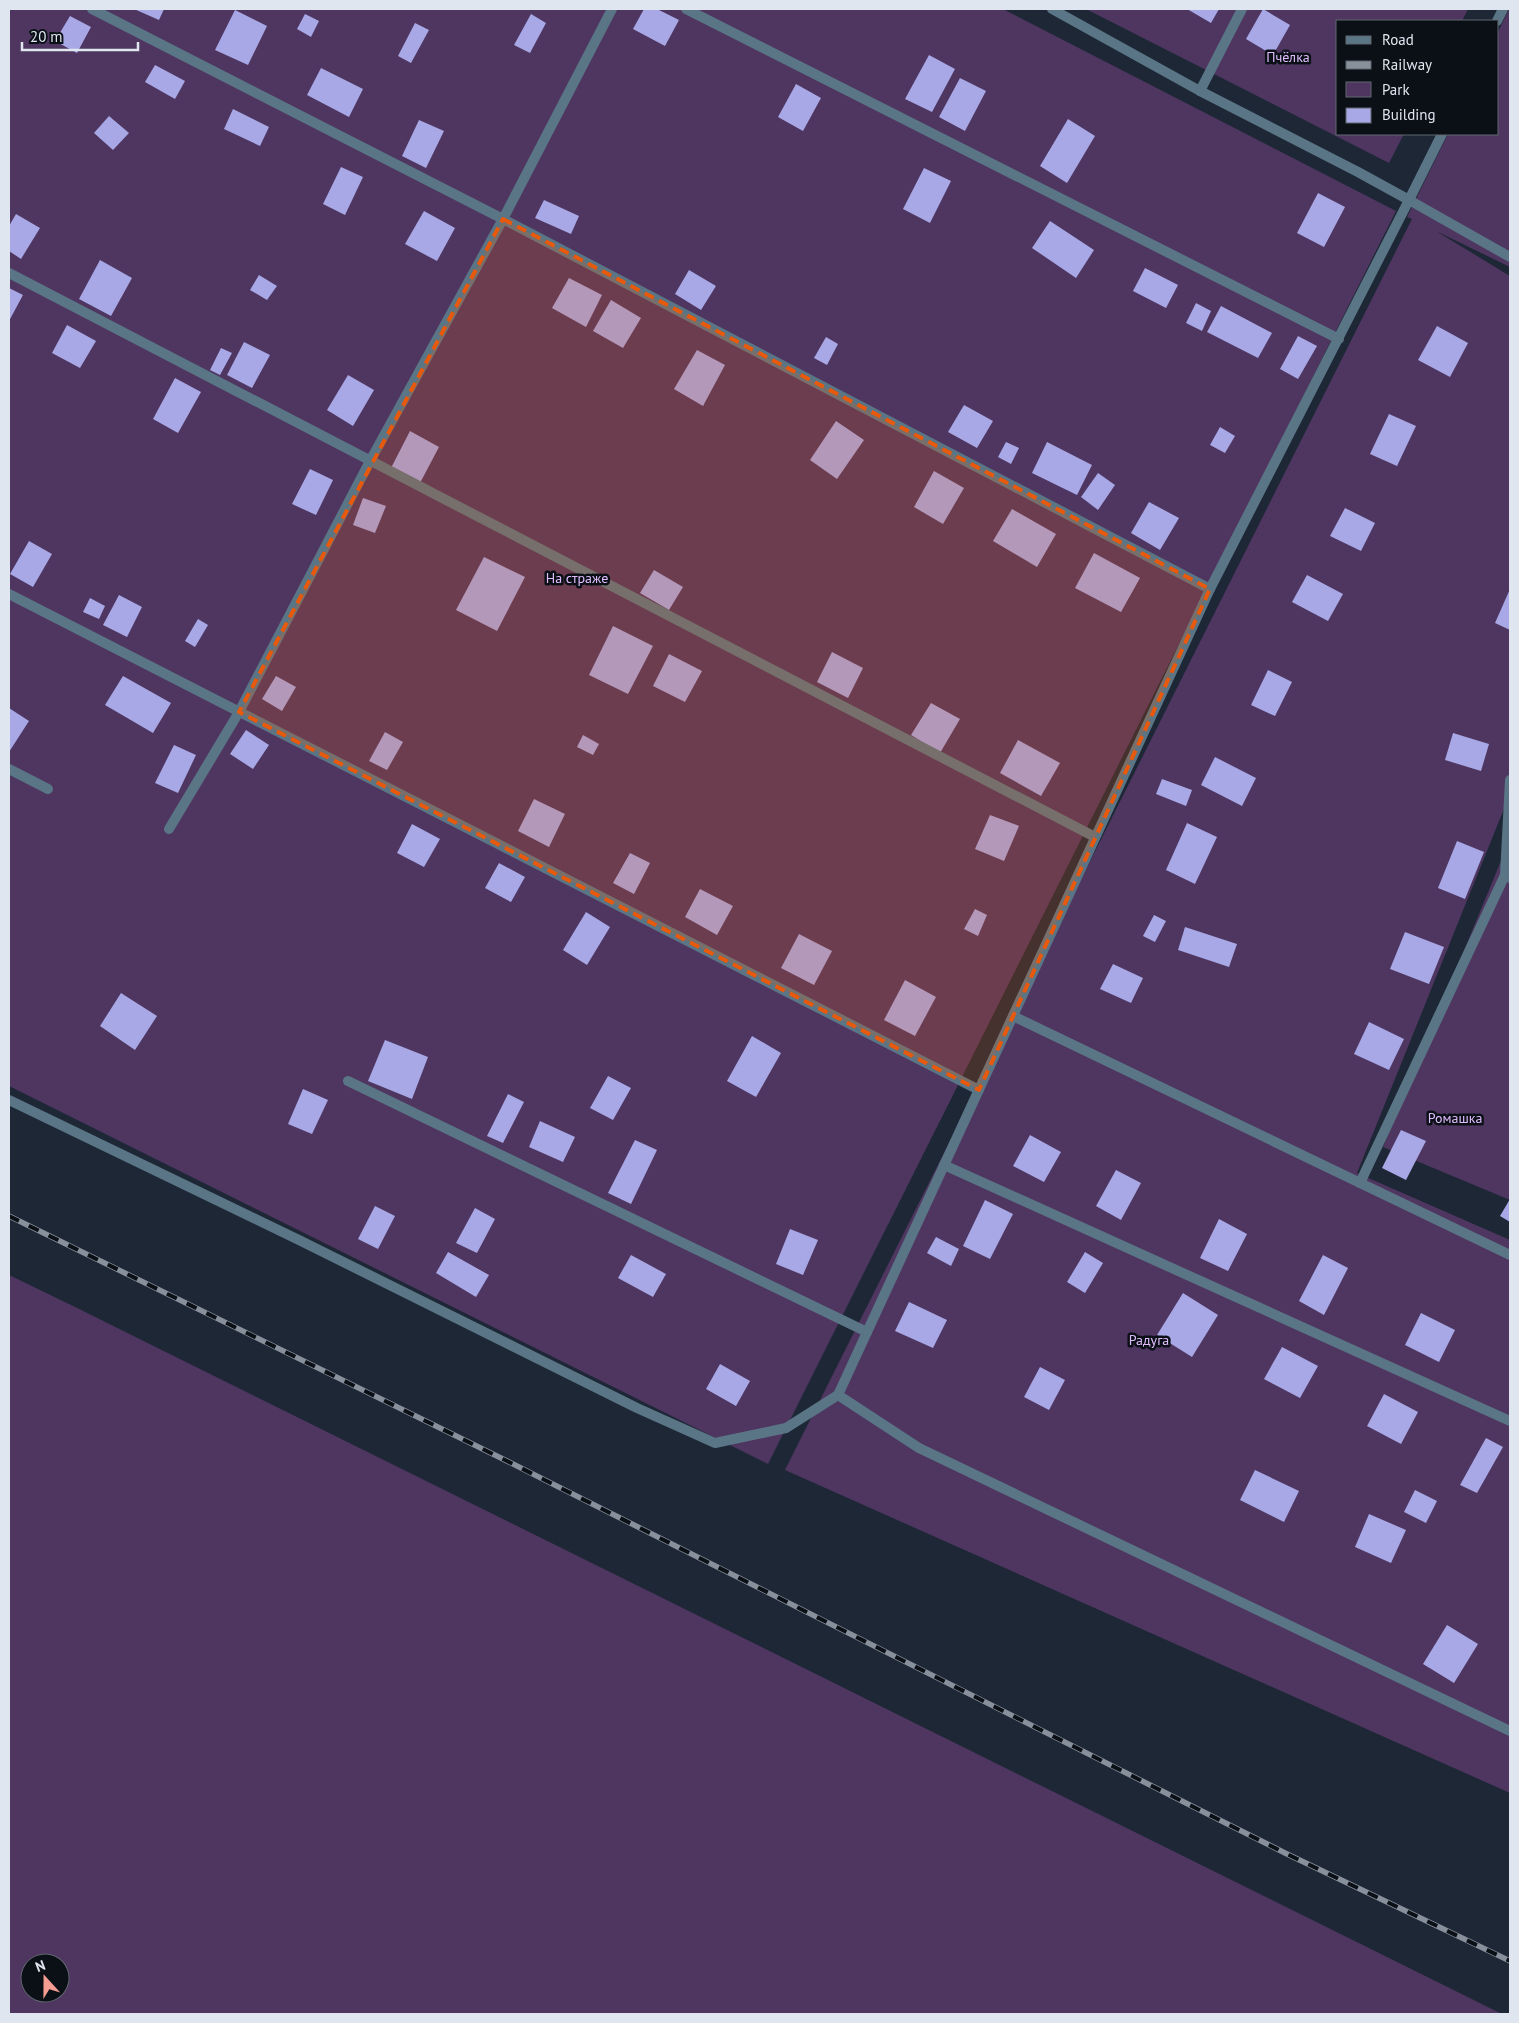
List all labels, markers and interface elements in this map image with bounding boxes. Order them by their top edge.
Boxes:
scale bar [22,20,139,52]
legend [1336,20,1499,135]
text: 20 m [30,27,63,46]
text: Road [1382,30,1414,49]
park label: Пчёлка [1266,48,1310,66]
text: Railway [1382,55,1432,74]
text: Park [1382,80,1410,99]
text: Building [1382,105,1436,124]
park label: На страже [546,569,608,587]
park label: Ромашка [1428,1109,1482,1127]
park label: Радуга [1129,1331,1169,1349]
north arrow [20,1953,70,2003]
text: N [33,1956,48,1976]

